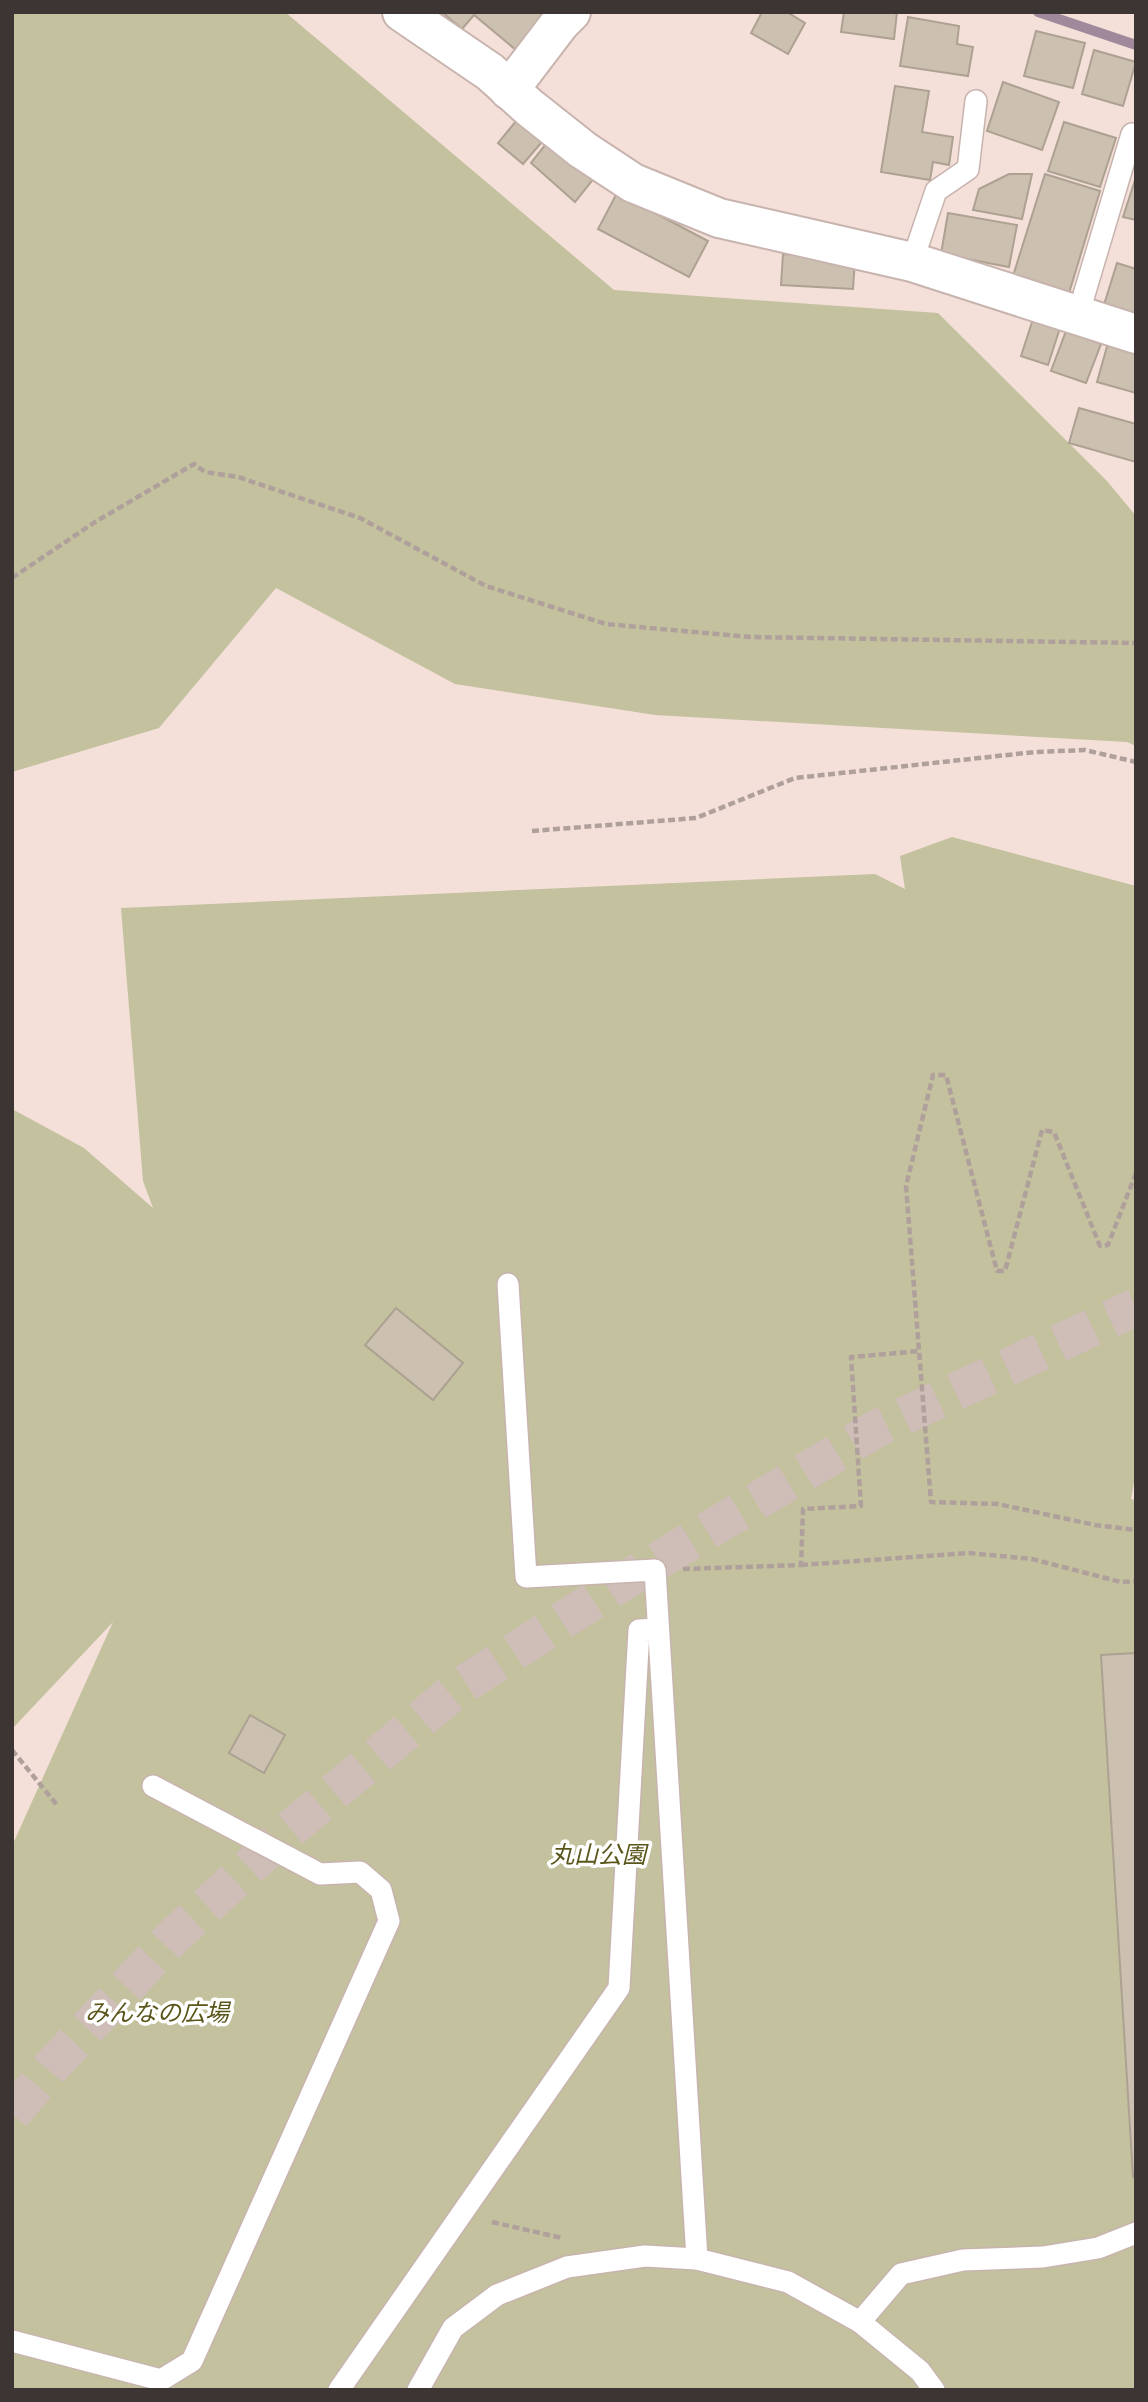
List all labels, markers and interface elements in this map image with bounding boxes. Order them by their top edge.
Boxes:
park label: 丸山公園 [550,1837,649,1869]
park label: みんなの広場 [85,1995,232,2027]

